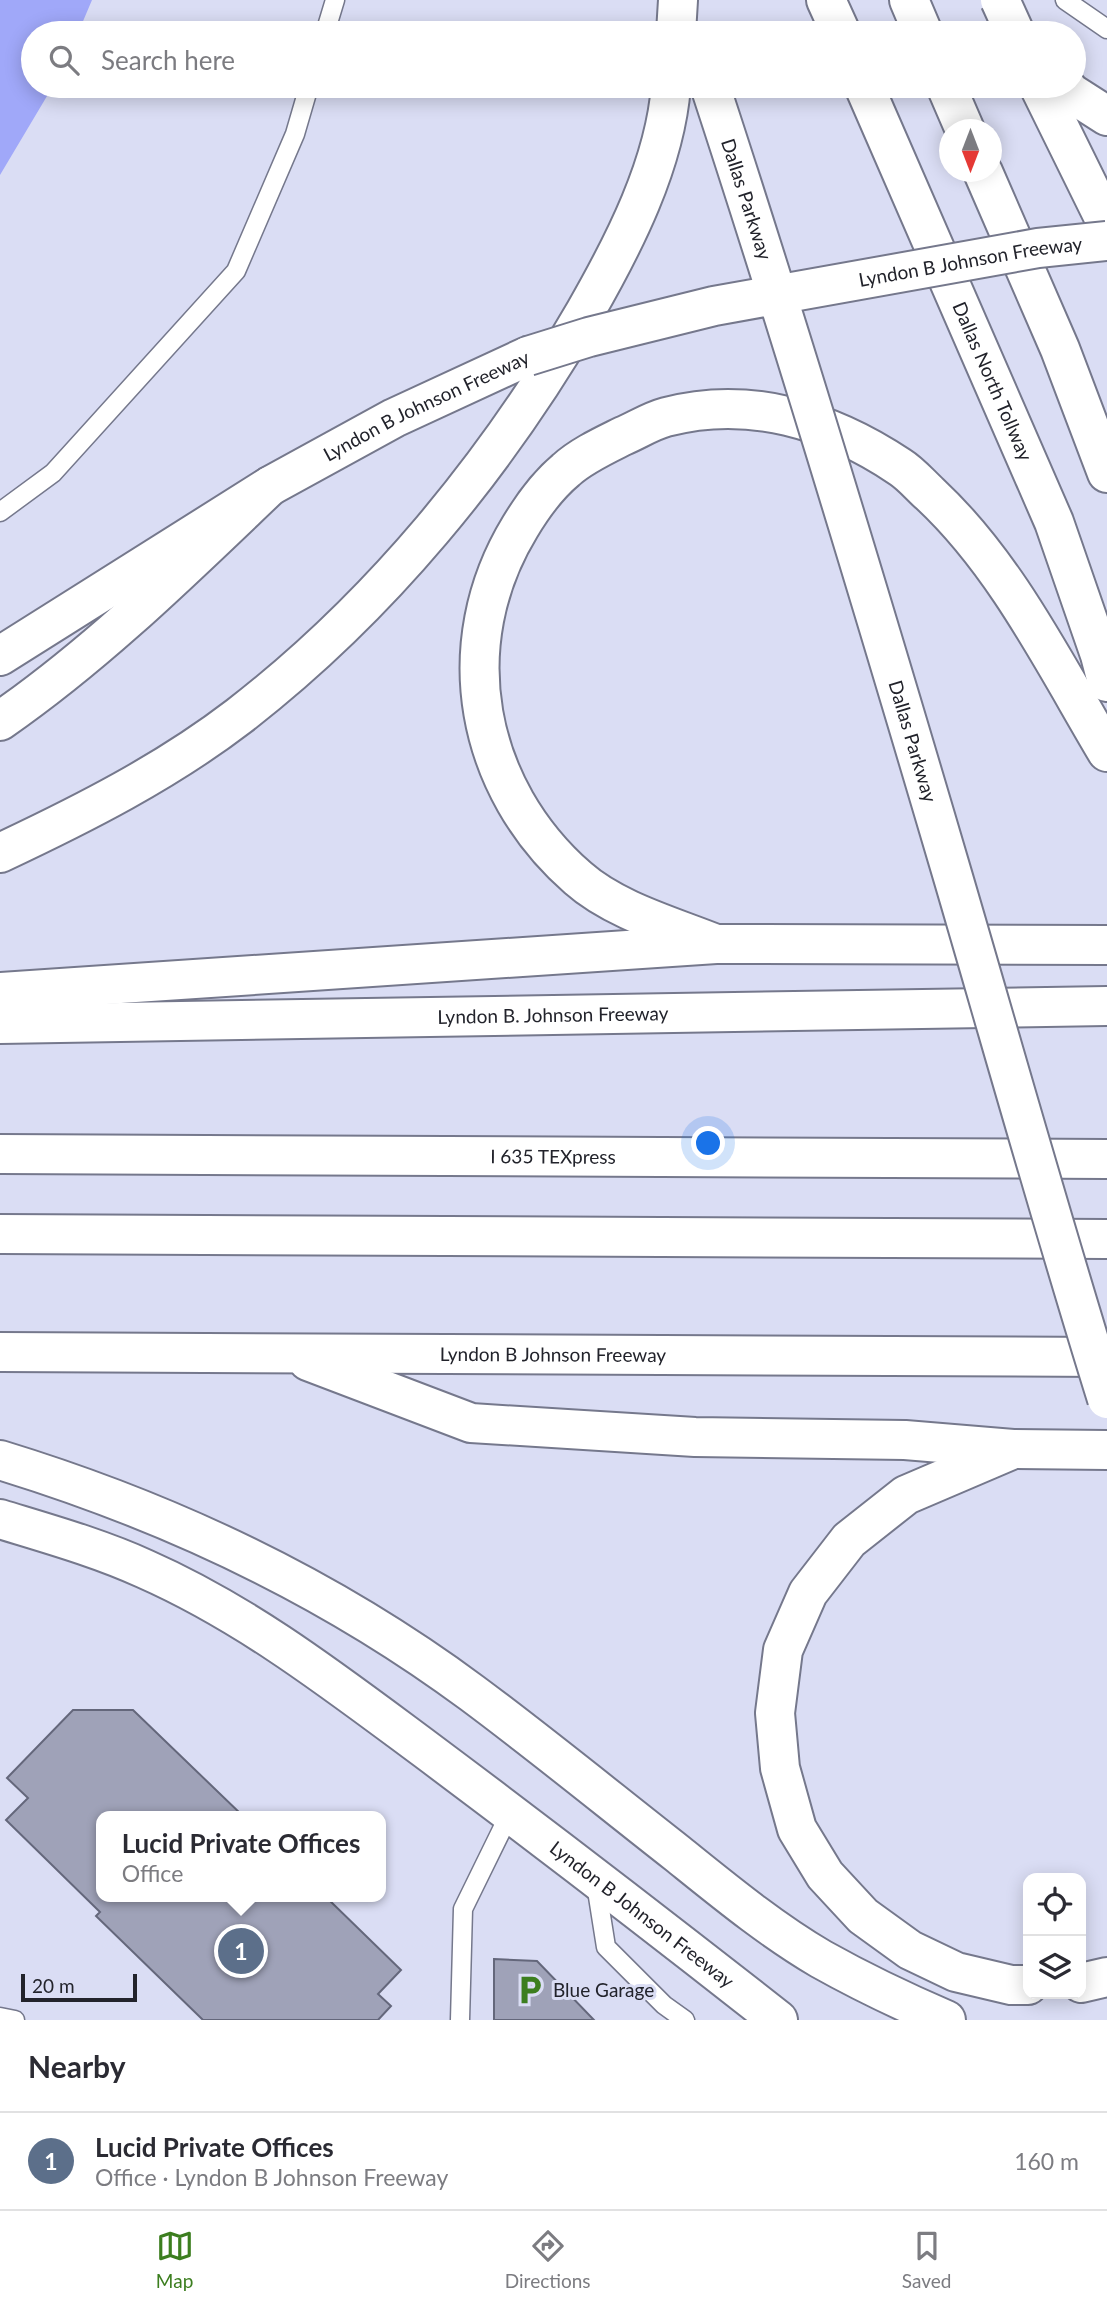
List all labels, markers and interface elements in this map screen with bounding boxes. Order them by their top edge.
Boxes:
search box [21,21,1086,98]
icon: search [45,41,83,79]
text: Search here [101,44,235,76]
north arrow [939,119,1002,182]
street label: Dallas Parkway [717,135,777,263]
street label: Lyndon B Johnson Freeway [857,232,1083,291]
street label: Dallas North Tollway [948,298,1038,464]
street label: Lyndon B Johnson Freeway [319,345,533,465]
street label: Dallas Parkway [884,677,942,805]
street label: Lyndon B. Johnson Freeway [437,1001,669,1028]
your location [691,1126,725,1160]
street label: I 635 TEXpress [490,1144,616,1168]
street label: Lyndon B Johnson Freeway [440,1342,666,1366]
popup [96,1811,386,1902]
text: Lucid Private Offices [122,1827,360,1859]
street label: Lyndon B Johnson Freeway [546,1836,739,1992]
text: Office [122,1859,183,1887]
map controls [1023,1873,1086,1999]
button: locate [1023,1873,1086,1936]
pin: 1 [218,1925,264,1977]
button: layers [1023,1936,1086,1999]
scale bar [21,1971,136,2003]
parking icon: Blue Garage [513,1973,547,2007]
text: 20 m [32,1974,75,1997]
place label: Blue Garage [553,1978,654,2001]
text: Nearby [28,2048,126,2084]
text: Lucid Private Offices [95,2131,334,2163]
text: 1 [44,2147,58,2175]
text: 160 m [1014,2147,1079,2175]
text: Office · Lyndon B Johnson Freeway [95,2163,448,2191]
tab: Map [156,2227,194,2292]
tab: Directions [505,2227,591,2292]
tab: Saved [902,2227,951,2292]

